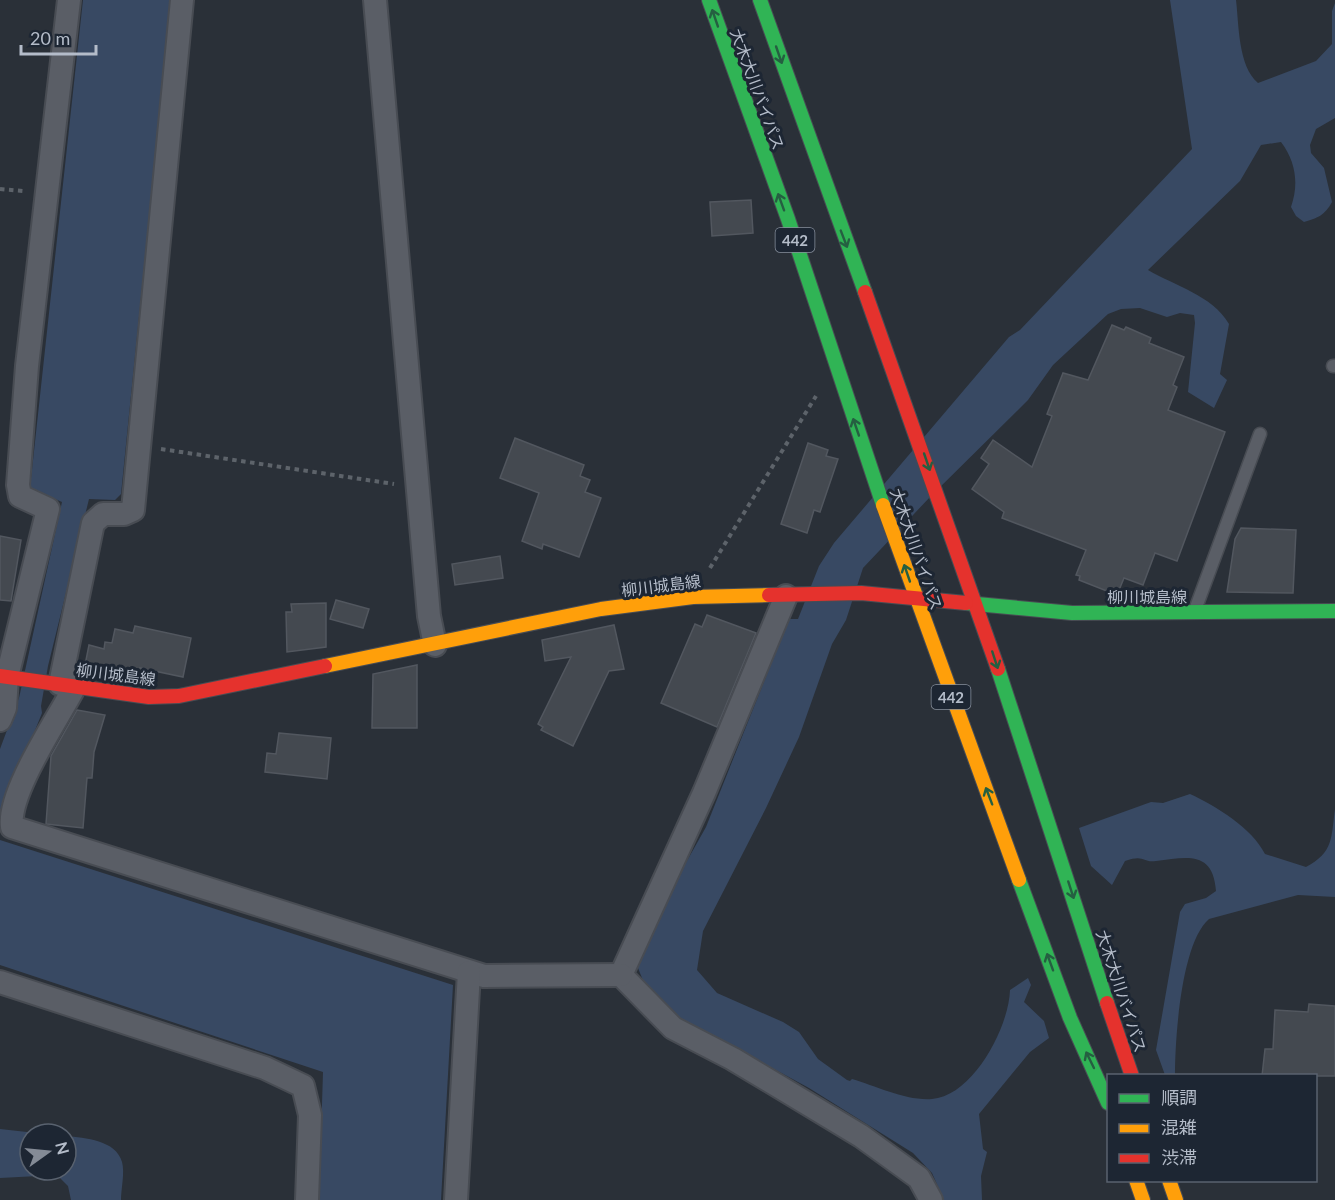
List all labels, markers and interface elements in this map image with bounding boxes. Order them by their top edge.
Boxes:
one-way arrow [709,9,720,28]
scale bar [21,18,96,56]
street label: 大木大川バイパス [727,26,789,152]
text: 20 m [30,27,70,49]
one-way arrow [774,45,785,64]
one-way arrow [775,193,786,212]
road number: 442 [776,228,814,252]
one-way arrow [839,229,850,248]
one-way arrow [850,418,861,436]
one-way arrow [923,452,934,471]
street label: 大木大川バイパス [887,486,947,612]
one-way arrow [901,565,912,583]
street label: 柳川城島線 [620,571,702,599]
street label: 柳川城島線 [1107,587,1187,606]
one-way arrow [991,650,1002,669]
street label: 柳川城島線 [75,660,157,688]
road number: 442 [932,685,970,709]
one-way arrow [983,787,994,806]
one-way arrow [1066,880,1077,899]
street label: 大木大川バイパス [1093,927,1151,1055]
one-way arrow [1044,954,1055,972]
one-way arrow [1084,1051,1096,1069]
legend [1107,1074,1317,1182]
text: 順調 [1161,1086,1197,1108]
text: 混雑 [1161,1116,1197,1138]
north arrow [18,1122,78,1182]
text: N [52,1140,74,1156]
text: 渋滞 [1161,1146,1197,1168]

